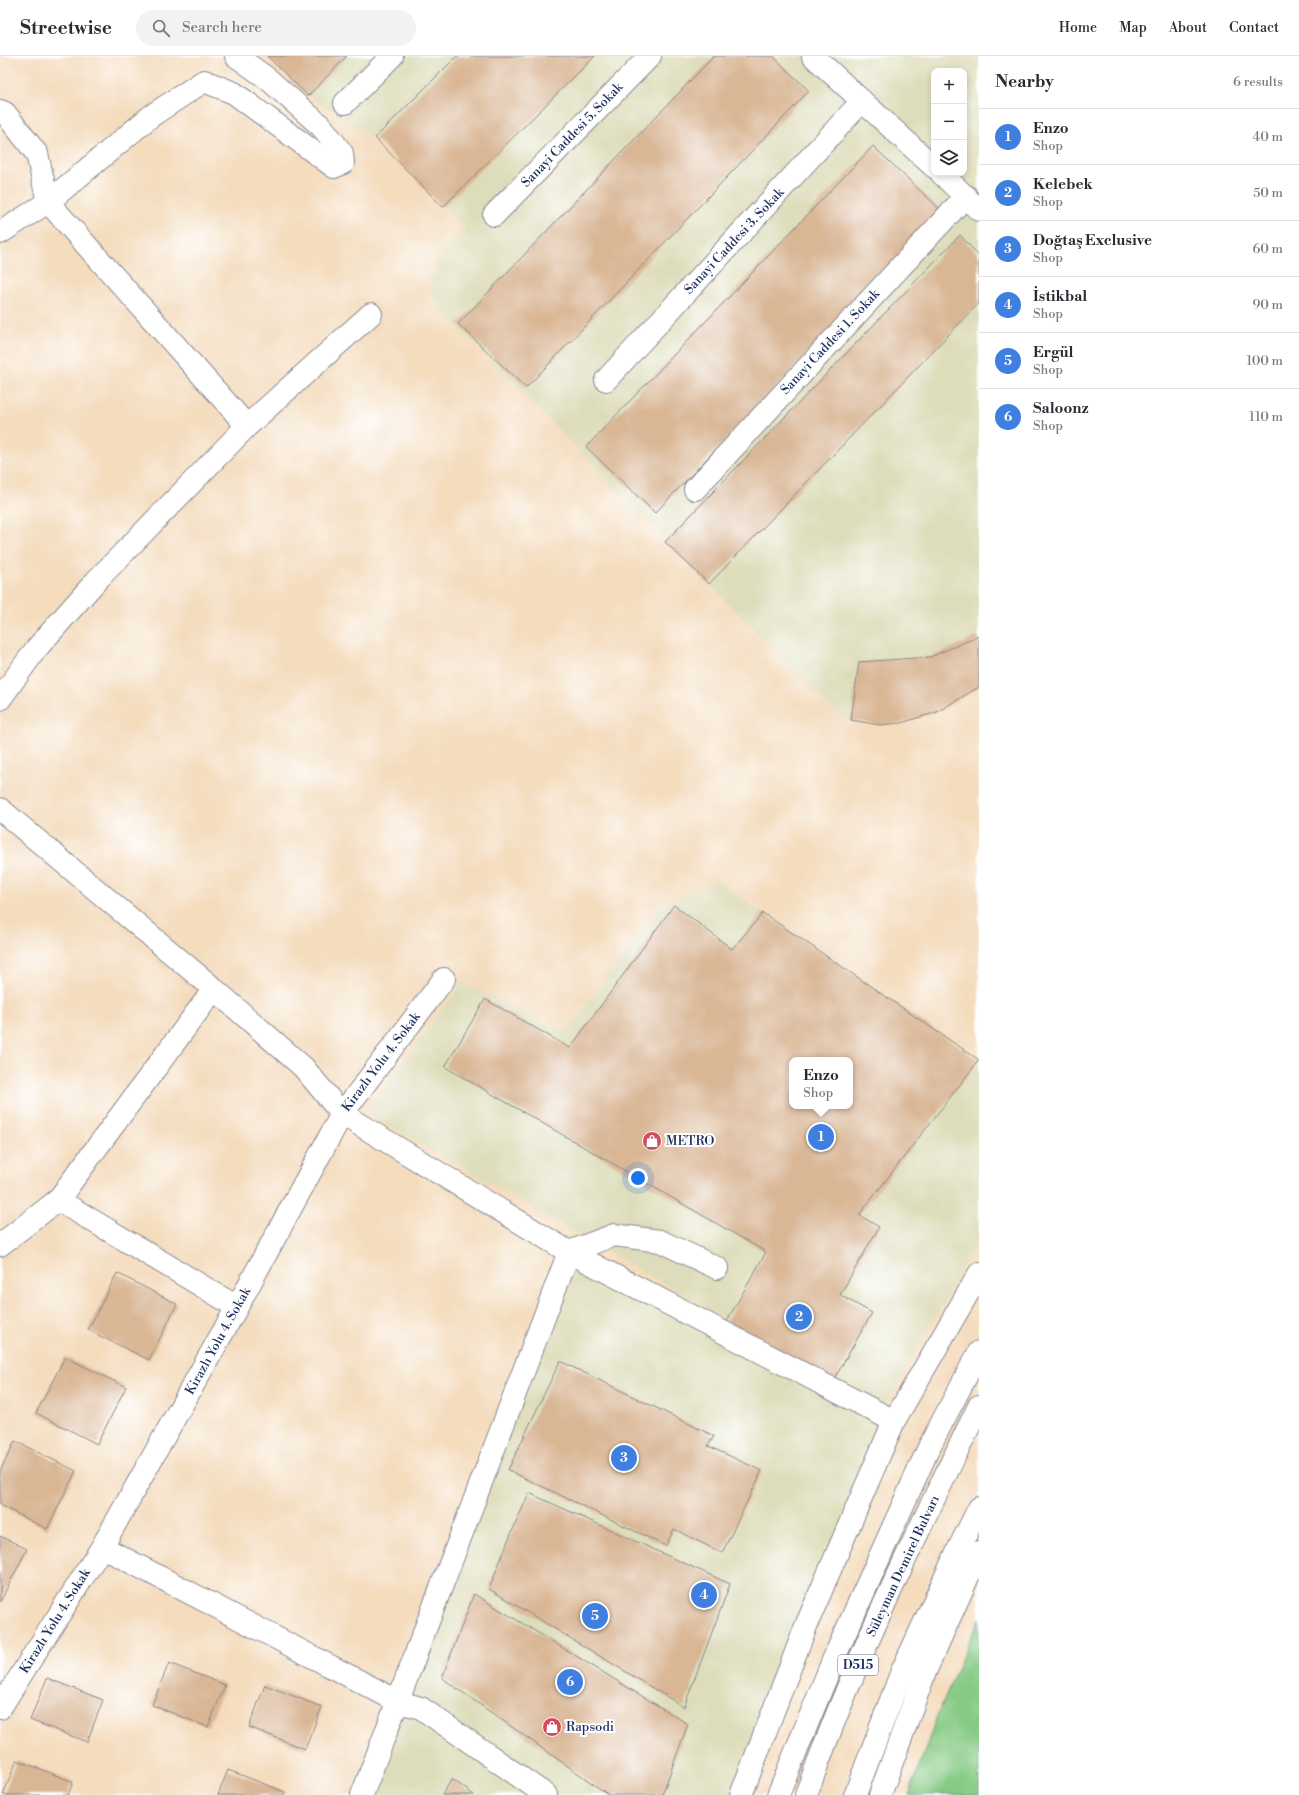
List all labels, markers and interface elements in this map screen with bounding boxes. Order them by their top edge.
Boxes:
search box [136,10,416,46]
text: Streetwise [20,16,112,40]
icon: search [150,17,172,39]
text: Search here [182,18,262,37]
text: Home [1059,19,1097,37]
text: Map [1119,19,1147,37]
text: About [1169,19,1207,37]
text: Contact [1229,19,1279,37]
map controls [931,68,967,176]
button: + [931,68,967,104]
text: Nearby [995,71,1054,93]
text: 6 results [1233,74,1283,90]
street label: Sanayi Caddesi 5. Sokak [518,79,627,191]
button: − [931,104,967,140]
text: Enzo [1033,119,1069,138]
text: 1 [1005,129,1011,145]
text: 40 m [1253,129,1283,145]
text: Shop [1033,138,1063,154]
button: layers [931,140,967,176]
text: Kelebek [1033,175,1093,194]
street label: Sanayi Caddesi 3. Sokak [681,184,788,297]
text: 2 [1004,185,1012,201]
text: 50 m [1253,185,1283,201]
text: Shop [1033,194,1063,210]
text: Doğtaş Exclusive [1033,231,1152,250]
text: 3 [1004,241,1012,257]
text: 60 m [1252,241,1283,257]
text: Shop [1033,250,1063,266]
street label: Sanayi Caddesi 1. Sokak [777,285,884,398]
text: İstikbal [1033,287,1087,306]
text: 4 [1004,297,1012,313]
text: 90 m [1252,297,1283,313]
text: Shop [1033,306,1063,322]
text: Ergül [1033,343,1074,362]
text: 5 [1004,353,1012,369]
text: 100 m [1247,353,1283,369]
text: Shop [1033,362,1063,378]
text: Saloonz [1033,399,1089,418]
text: 6 [1004,409,1012,425]
text: 110 m [1249,409,1283,425]
text: Shop [1033,418,1063,434]
street label: Kirazlı Yolu 4. Sokak [338,1008,424,1115]
popup [789,1057,853,1109]
text: Enzo [803,1066,839,1085]
text: Shop [803,1085,833,1101]
pin: 1 [808,1122,834,1152]
shop icon: METRO [641,1130,663,1152]
place label: METRO [666,1133,715,1149]
your location [628,1168,648,1188]
street label: Kirazlı Yolu 4. Sokak [182,1283,255,1398]
pin: 2 [786,1302,812,1332]
pin: 3 [611,1443,637,1473]
street label: Süleyman Demirel Bulvarı [863,1493,943,1639]
street label: Kirazlı Yolu 4. Sokak [16,1565,94,1676]
pin: 4 [691,1580,717,1610]
pin: 5 [582,1601,608,1631]
road number: D515 [838,1655,878,1675]
pin: 6 [557,1667,583,1697]
shop icon: Rapsodi [541,1716,563,1738]
place label: Rapsodi [566,1719,614,1735]

